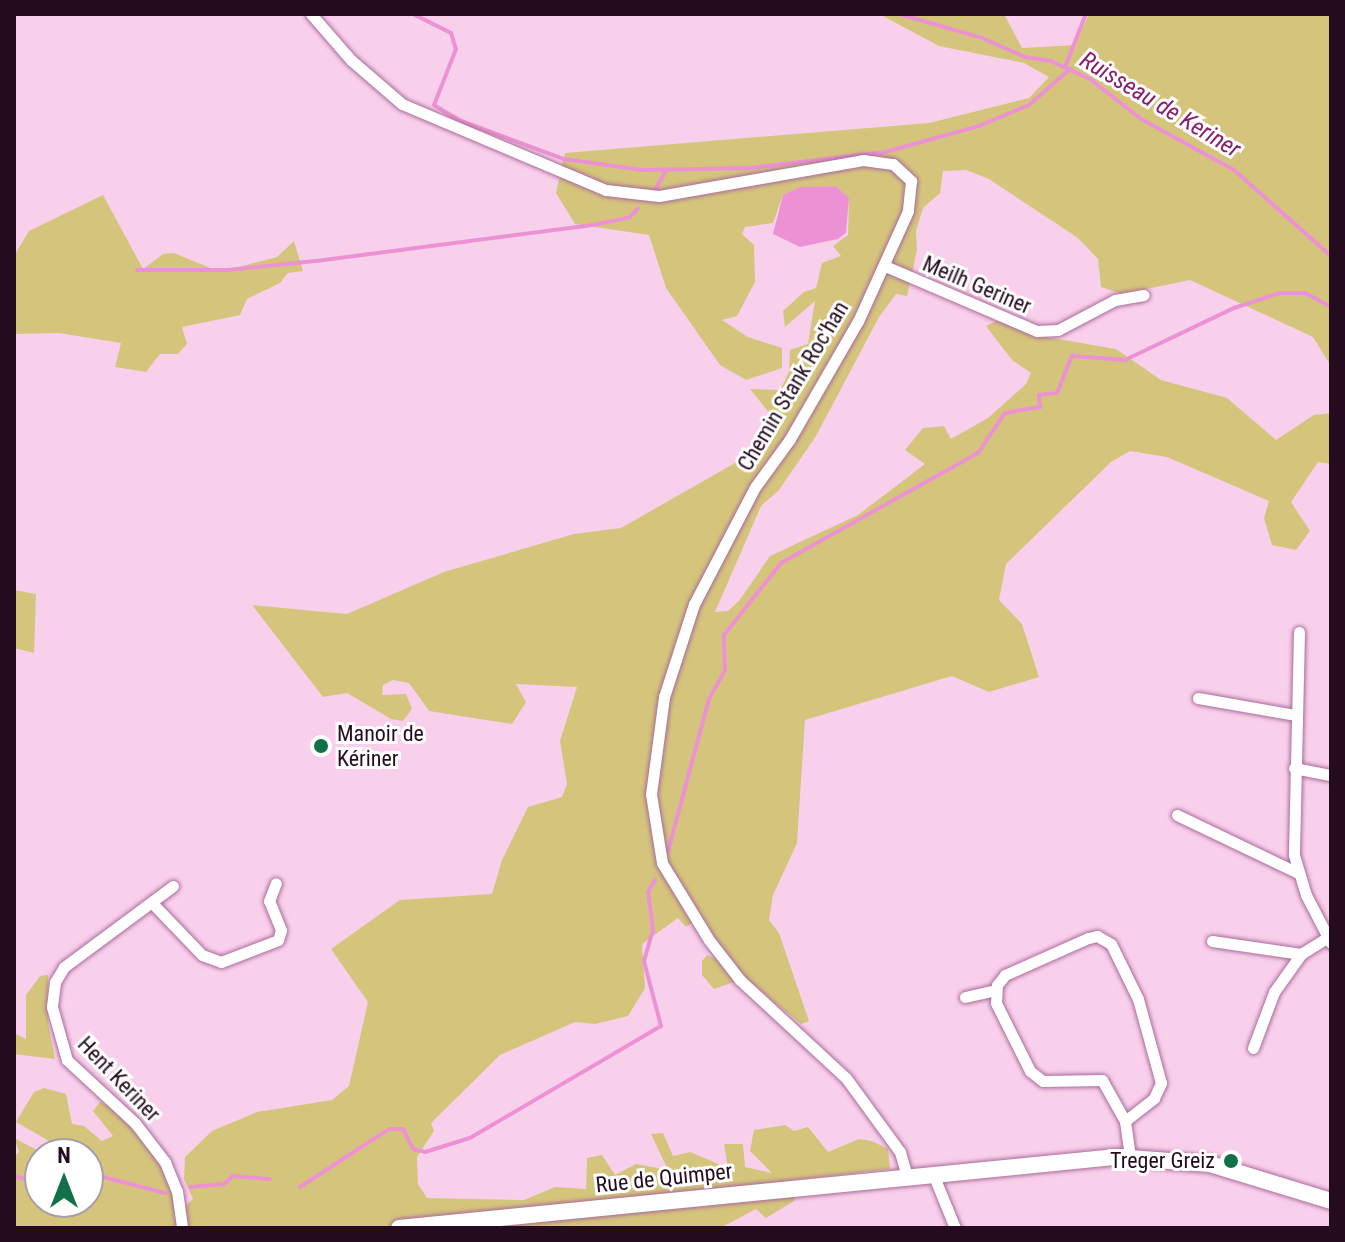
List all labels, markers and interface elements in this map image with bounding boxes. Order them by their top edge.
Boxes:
water label: Ruisseau de Keriner [1075,46,1245,164]
street label: Meilh Geriner [919,250,1035,320]
street label: Chemin Stank Roc'han [732,296,854,476]
place label: Manoir de Kériner [337,720,424,772]
marker: Manoir de Kériner [312,737,330,755]
street label: Hent Keriner [72,1031,166,1127]
north arrow [24,1138,104,1218]
text: N [57,1143,71,1168]
place label: Treger Greiz [1110,1148,1215,1174]
marker: Treger Greiz [1222,1152,1240,1170]
street label: Rue de Quimper [594,1158,734,1198]

